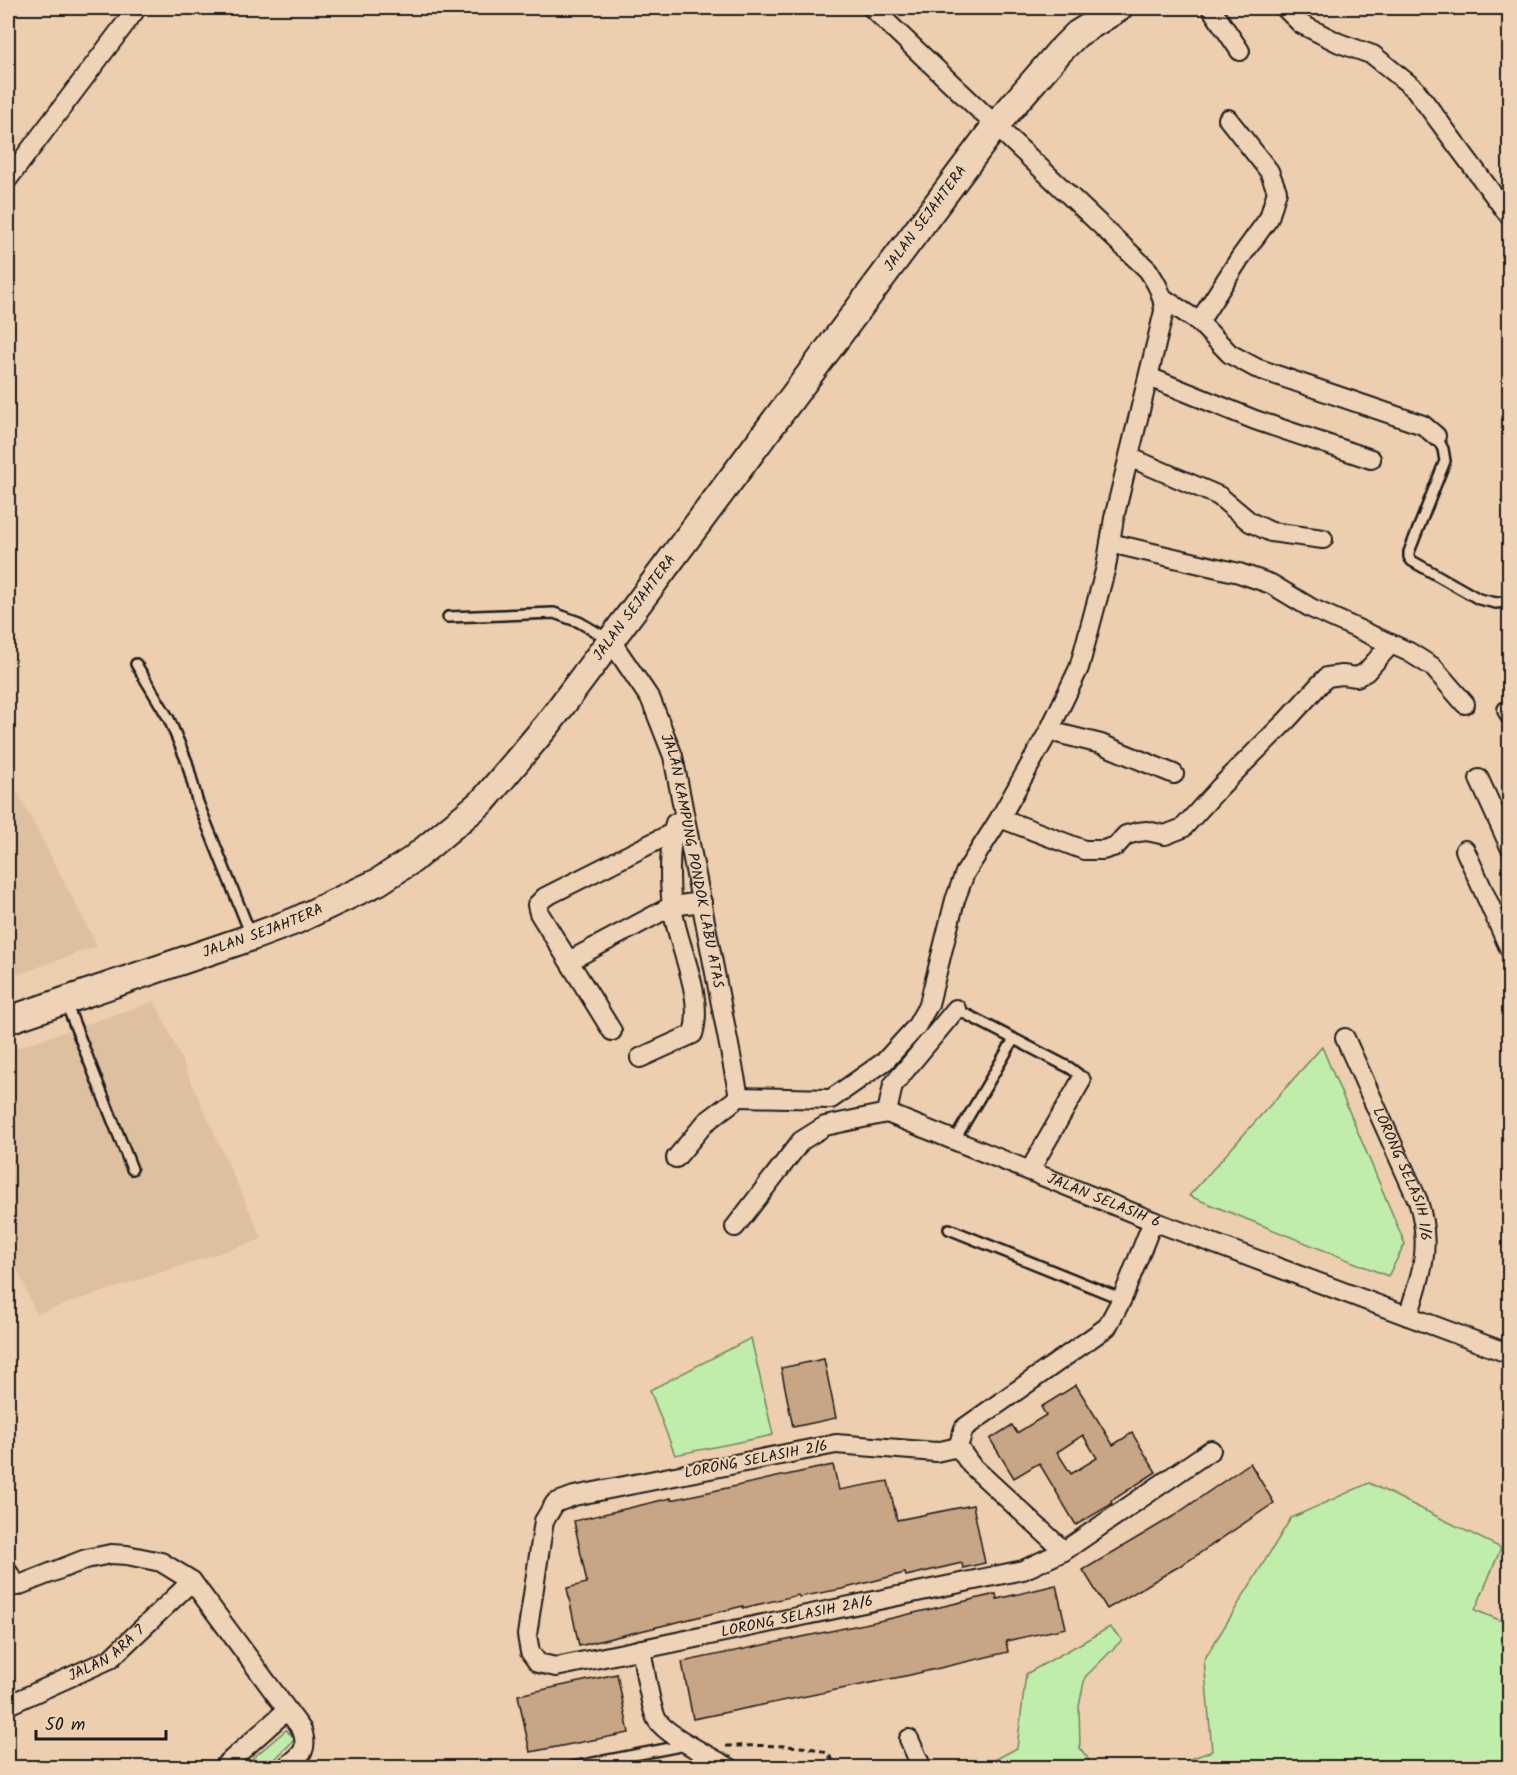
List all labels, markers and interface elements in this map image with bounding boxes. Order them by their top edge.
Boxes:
street label: JALAN SEJAHTERA [878,160,974,277]
street label: JALAN SEJAHTERA [587,550,683,666]
street label: JALAN KAMPUNG PONDOK LABU ATAS [653,730,730,990]
street label: JALAN SEJAHTERA [199,897,327,965]
street label: LORONG SELASIH 1/6 [1366,1103,1437,1241]
street label: JALAN SELASIH 6 [1043,1167,1164,1235]
street label: LORONG SELASIH 2/6 [682,1434,830,1486]
street label: LORONG SELASIH 2A/6 [719,1589,875,1644]
street label: JALAN ARA 7 [64,1619,152,1688]
scale bar [36,1703,166,1741]
text: 50 m [45,1711,85,1740]

